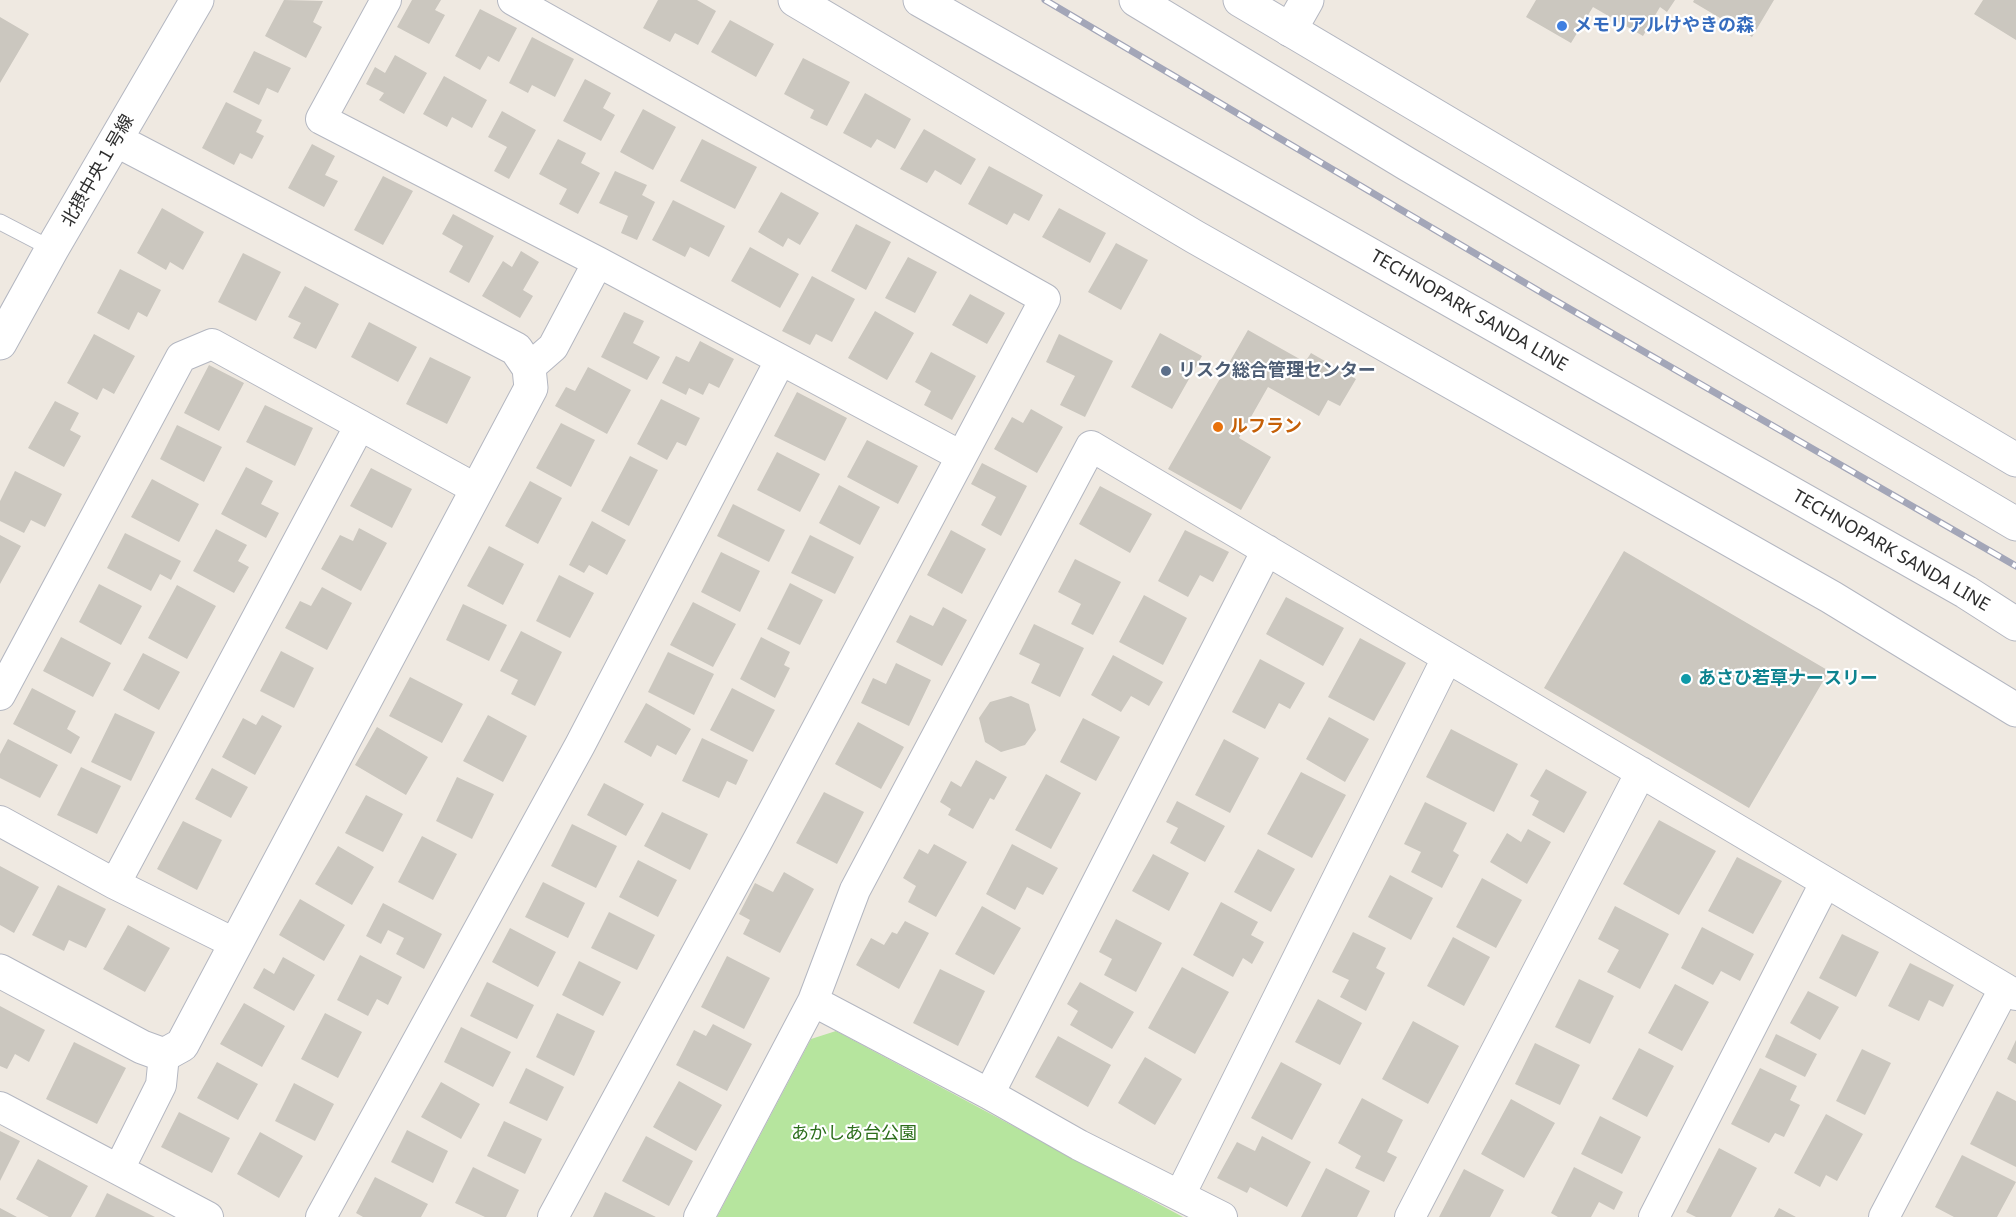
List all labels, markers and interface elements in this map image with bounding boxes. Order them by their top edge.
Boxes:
place label: メモリアルけやきの森 [1574,15,1754,37]
marker: メモリアルけやきの森 [1555,19,1569,33]
street label: 北摂中央１号線 [57,111,139,231]
street label: TECHNOPARK SANDA LINE [1367,246,1571,376]
place label: リスク総合管理センター [1178,360,1376,382]
marker: リスク総合管理センター [1159,364,1173,378]
place label: ルフラン [1230,416,1302,438]
marker: ルフラン [1211,420,1225,434]
street label: TECHNOPARK SANDA LINE [1789,486,1993,616]
place label: あさひ若草ナースリー [1698,668,1878,690]
marker: あさひ若草ナースリー [1679,672,1693,686]
park label: あかしあ台公園 [791,1123,917,1145]

